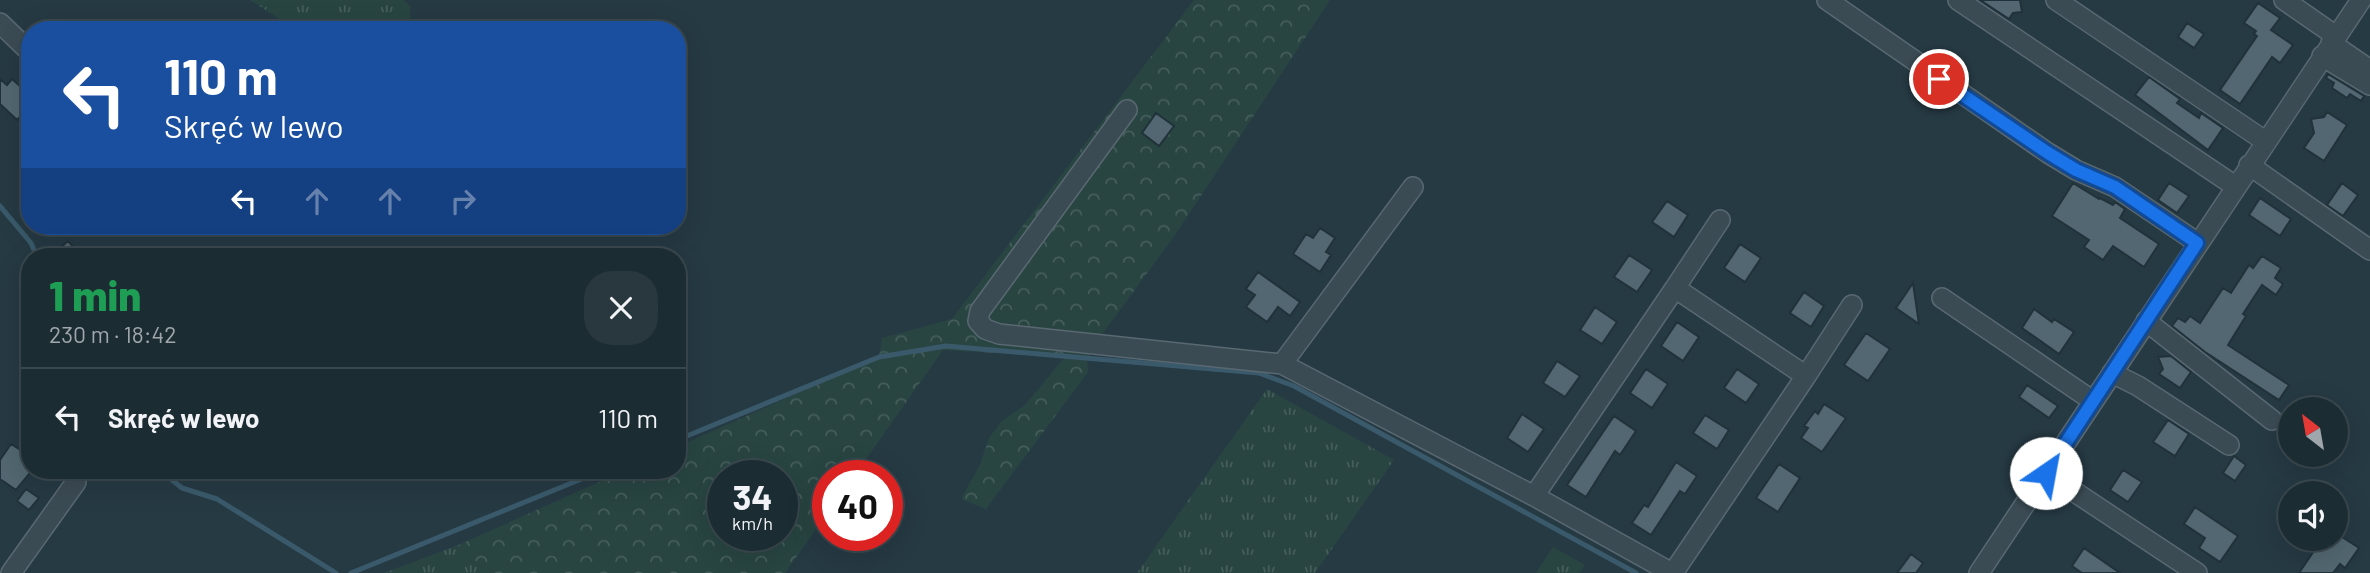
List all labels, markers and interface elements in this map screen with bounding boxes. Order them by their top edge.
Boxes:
text: 110 m [164,46,278,105]
icon: left [49,49,140,140]
pin [1909,49,1969,109]
icon: arrive [1920,60,1958,98]
text: Skręć w lewo [164,106,344,144]
icon: left [225,182,263,220]
icon: ahead [298,182,336,220]
icon: ahead [371,182,409,220]
icon: right [444,182,482,220]
text: 1 min [49,269,141,319]
button: close [584,271,658,345]
text: 230 m · 18:42 [49,320,177,348]
north arrow [2278,397,2348,467]
map controls [2278,397,2348,551]
icon: left [49,398,87,436]
text: Skręć w lewo [108,402,260,433]
text: 110 m [598,402,658,433]
position arrow [2009,436,2083,510]
speed limit sign: 40 [812,460,903,551]
text: 34 [732,475,773,517]
button: sound [2278,481,2348,551]
text: km/h [732,512,773,534]

